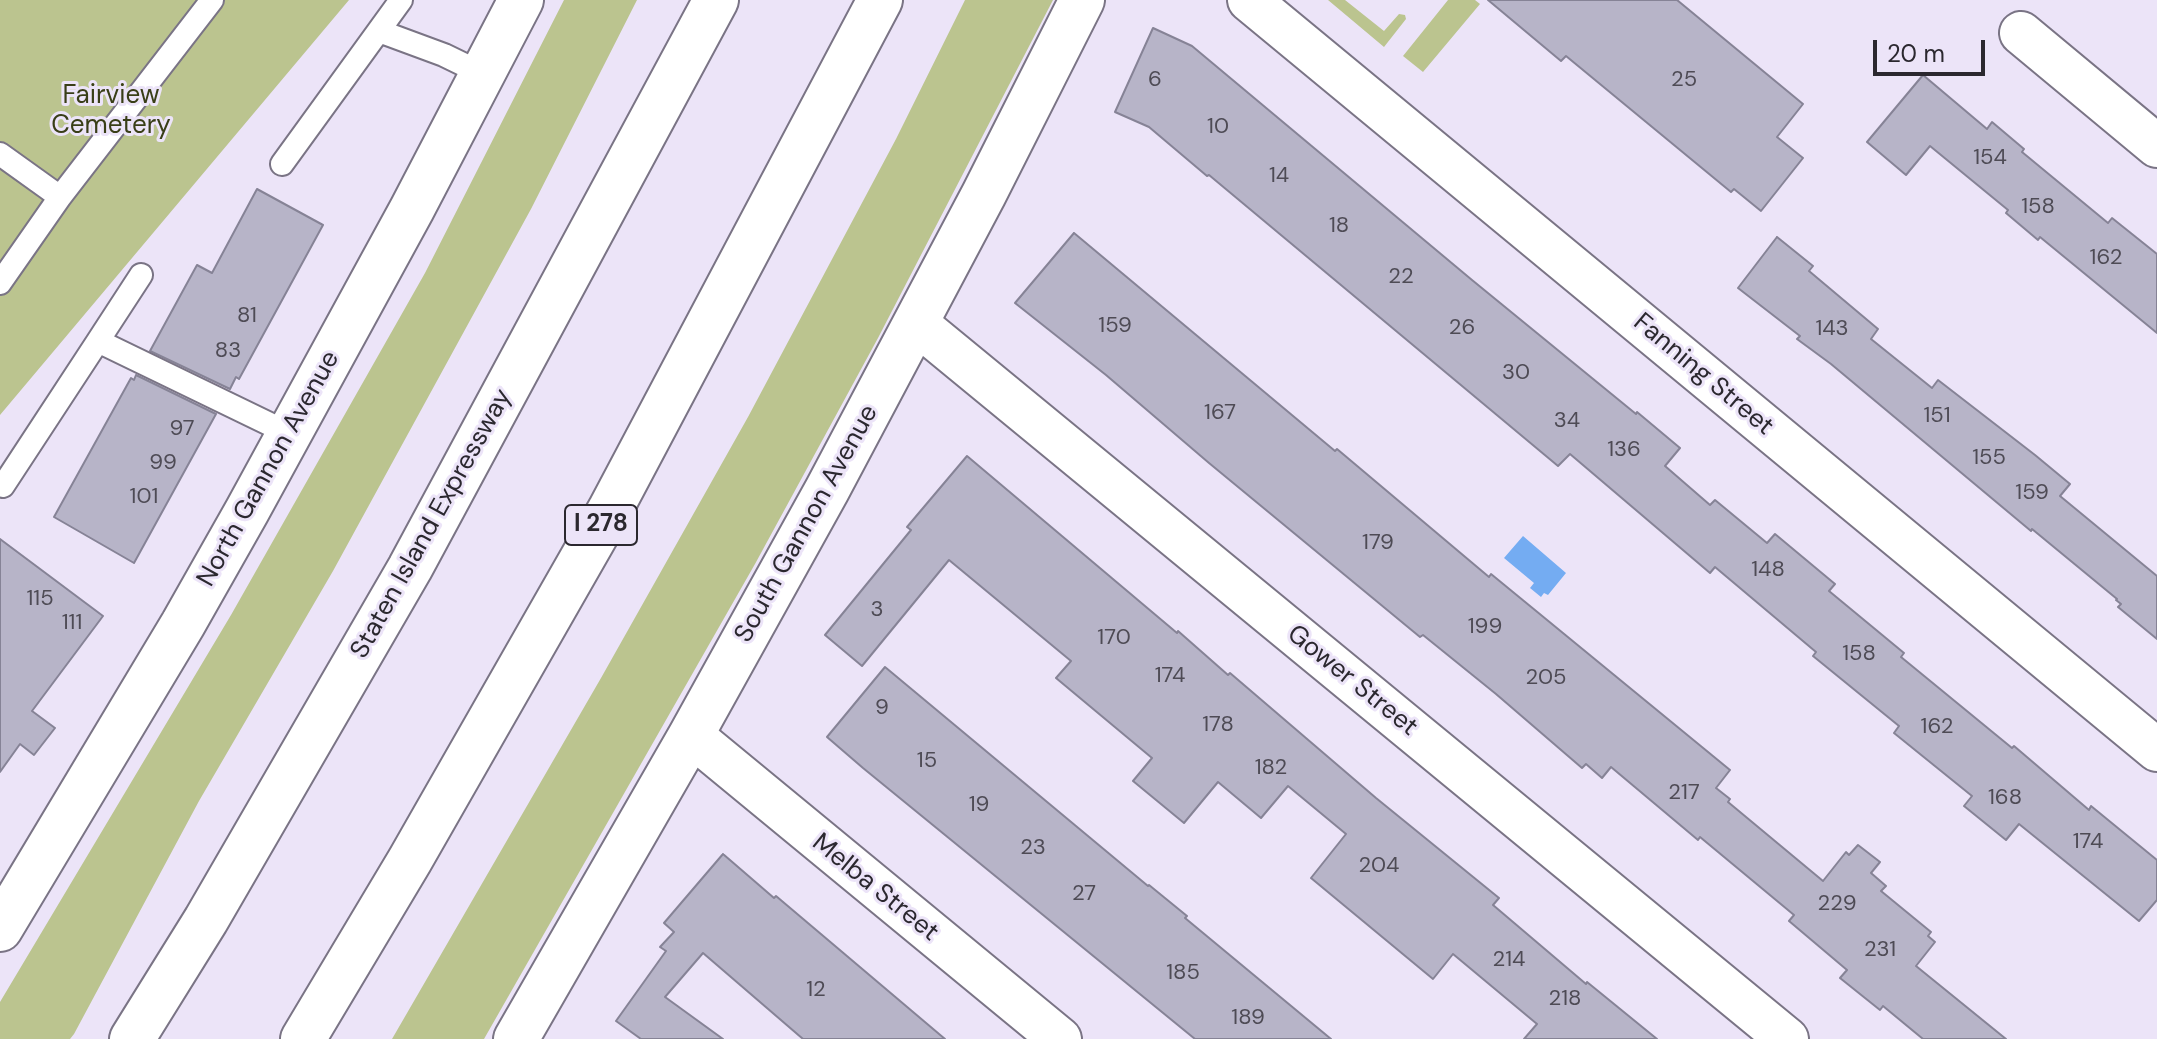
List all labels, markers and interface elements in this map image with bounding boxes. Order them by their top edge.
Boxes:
scale bar [1877,24,1989,74]
text: 20 m [1887,38,1945,69]
house number: 6 [1148,67,1162,93]
house number: 25 [1671,67,1697,93]
park label: Fairview Cemetery [51,80,171,142]
house number: 10 [1207,114,1229,140]
house number: 154 [1973,145,2007,171]
house number: 14 [1269,163,1289,189]
house number: 158 [2021,194,2055,220]
house number: 18 [1329,213,1349,239]
house number: 162 [2090,245,2122,271]
house number: 22 [1388,264,1414,290]
house number: 81 [237,303,257,329]
street label: Fanning Street [1627,307,1779,443]
house number: 159 [1098,313,1132,339]
house number: 26 [1449,315,1475,341]
house number: 143 [1815,316,1849,342]
house number: 83 [215,338,241,364]
street label: North Gannon Avenue [191,346,347,592]
house number: 30 [1502,360,1530,386]
street label: Staten Island Expressway [345,384,519,664]
street label: South Gannon Avenue [729,400,885,648]
house number: 167 [1204,400,1236,426]
house number: 151 [1923,403,1951,429]
house number: 34 [1554,408,1580,434]
house number: 97 [170,416,194,442]
house number: 136 [1607,437,1641,463]
house number: 155 [1972,445,2006,471]
house number: 99 [149,450,177,476]
house number: 159 [2015,480,2049,506]
house number: 101 [130,484,158,510]
road number: I 278 [565,505,637,545]
house number: 179 [1362,530,1394,556]
house number: 148 [1751,557,1785,583]
house number: 115 [26,586,54,612]
house number: 3 [870,597,884,623]
house number: 111 [62,610,82,636]
house number: 199 [1468,614,1502,640]
street label: Gower Street [1280,619,1424,743]
house number: 170 [1097,625,1131,651]
house number: 158 [1842,641,1876,667]
house number: 174 [1155,663,1185,689]
house number: 205 [1526,665,1566,691]
house number: 9 [875,695,889,721]
house number: 178 [1202,712,1234,738]
house number: 162 [1921,714,1953,740]
house number: 15 [917,748,937,774]
house number: 182 [1255,755,1287,781]
house number: 217 [1668,780,1700,806]
house number: 168 [1988,785,2022,811]
house number: 19 [969,792,989,818]
street label: Melba Street [806,828,944,948]
house number: 174 [2073,829,2103,855]
house number: 23 [1020,835,1046,861]
house number: 204 [1359,853,1399,879]
house number: 27 [1072,881,1096,907]
house number: 229 [1818,891,1856,917]
house number: 231 [1864,937,1896,963]
house number: 214 [1493,947,1525,973]
house number: 185 [1166,960,1200,986]
house number: 12 [806,977,826,1003]
house number: 218 [1549,986,1581,1012]
house number: 189 [1231,1005,1265,1031]

